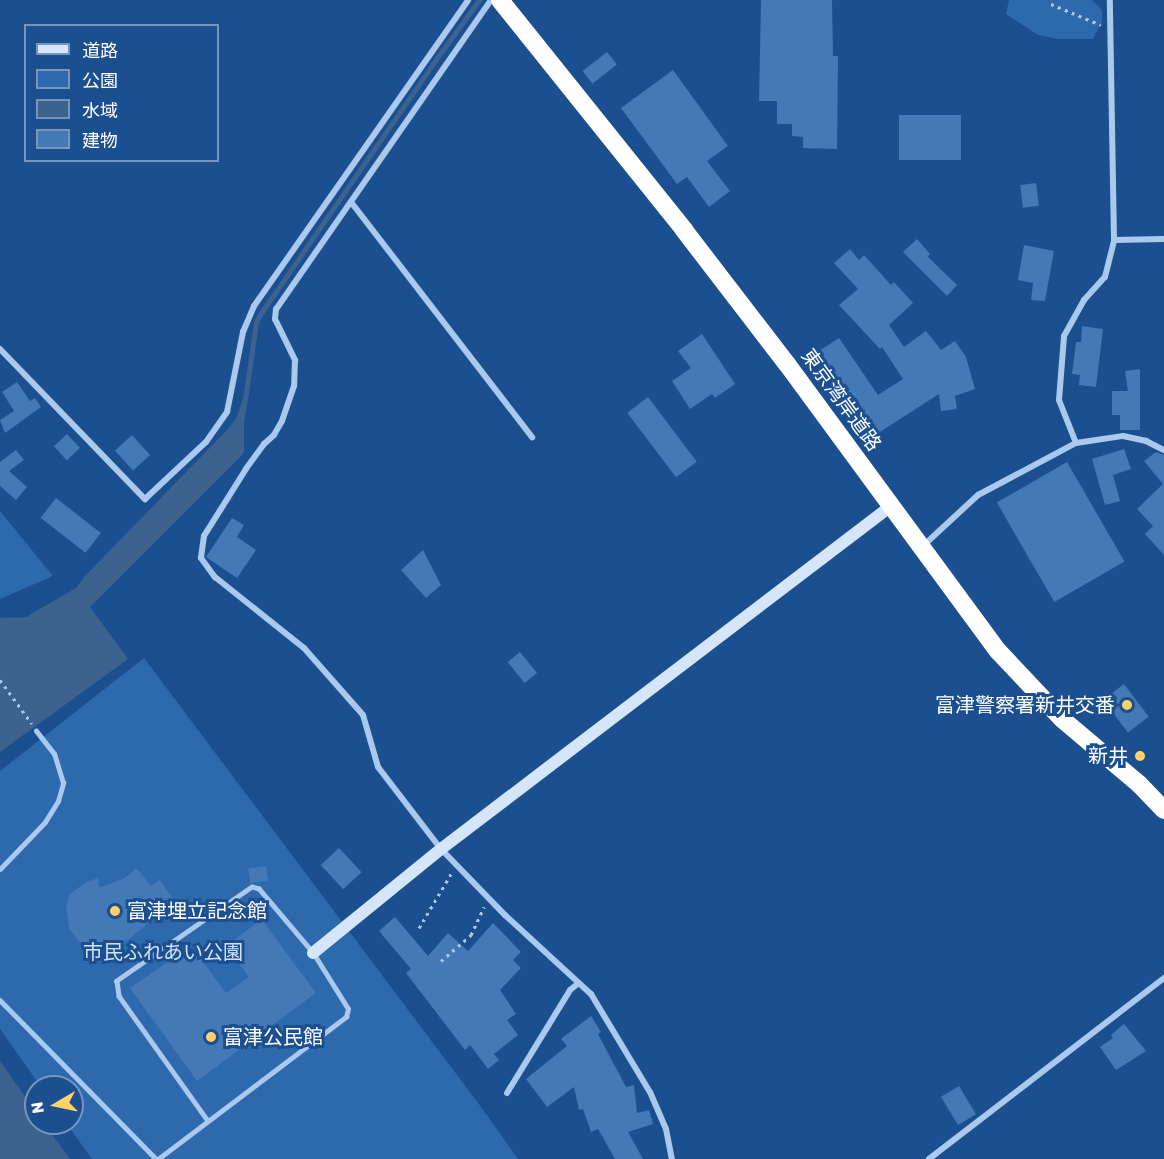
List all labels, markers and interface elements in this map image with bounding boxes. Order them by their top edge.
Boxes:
legend [24,24,219,162]
text: 道路 [82,40,118,62]
text: 公園 [82,70,118,92]
text: 水域 [82,100,118,122]
text: 建物 [82,130,118,152]
street label: 東京湾岸道路 [796,344,886,456]
place label: 富津警察署新井交番 [935,693,1115,717]
marker: 富津警察署新井交番 [1120,698,1134,712]
place label: 新井 [1088,744,1128,768]
marker: 新井 [1133,749,1147,763]
place label: 富津埋立記念館 [127,899,267,923]
marker: 富津埋立記念館 [108,904,122,918]
park label: 市民ふれあい公園 [83,940,243,964]
place label: 富津公民館 [223,1025,323,1049]
marker: 富津公民館 [204,1030,218,1044]
north arrow [24,1075,84,1135]
text: N [27,1100,48,1115]

